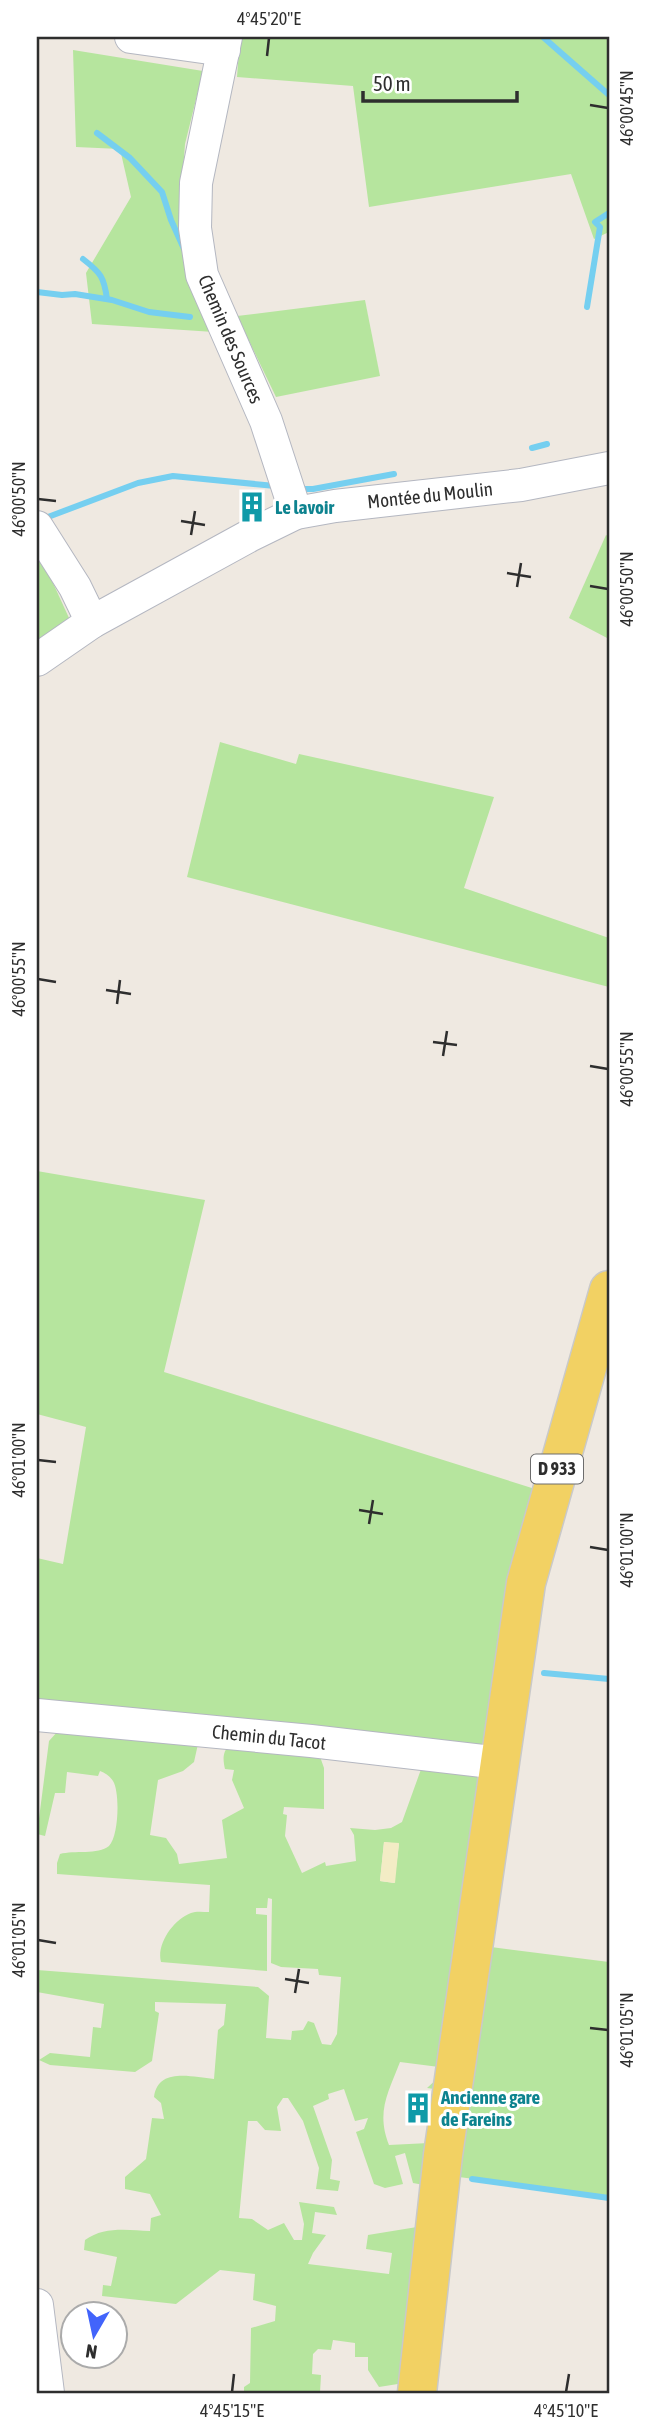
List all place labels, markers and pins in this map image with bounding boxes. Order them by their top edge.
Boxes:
building icon: Le lavoir [235,490,269,524]
place label: Le lavoir [275,496,334,518]
place label: Ancienne gare de Fareins [440,2086,540,2130]
building icon: Ancienne gare de Fareins [401,2091,435,2125]

